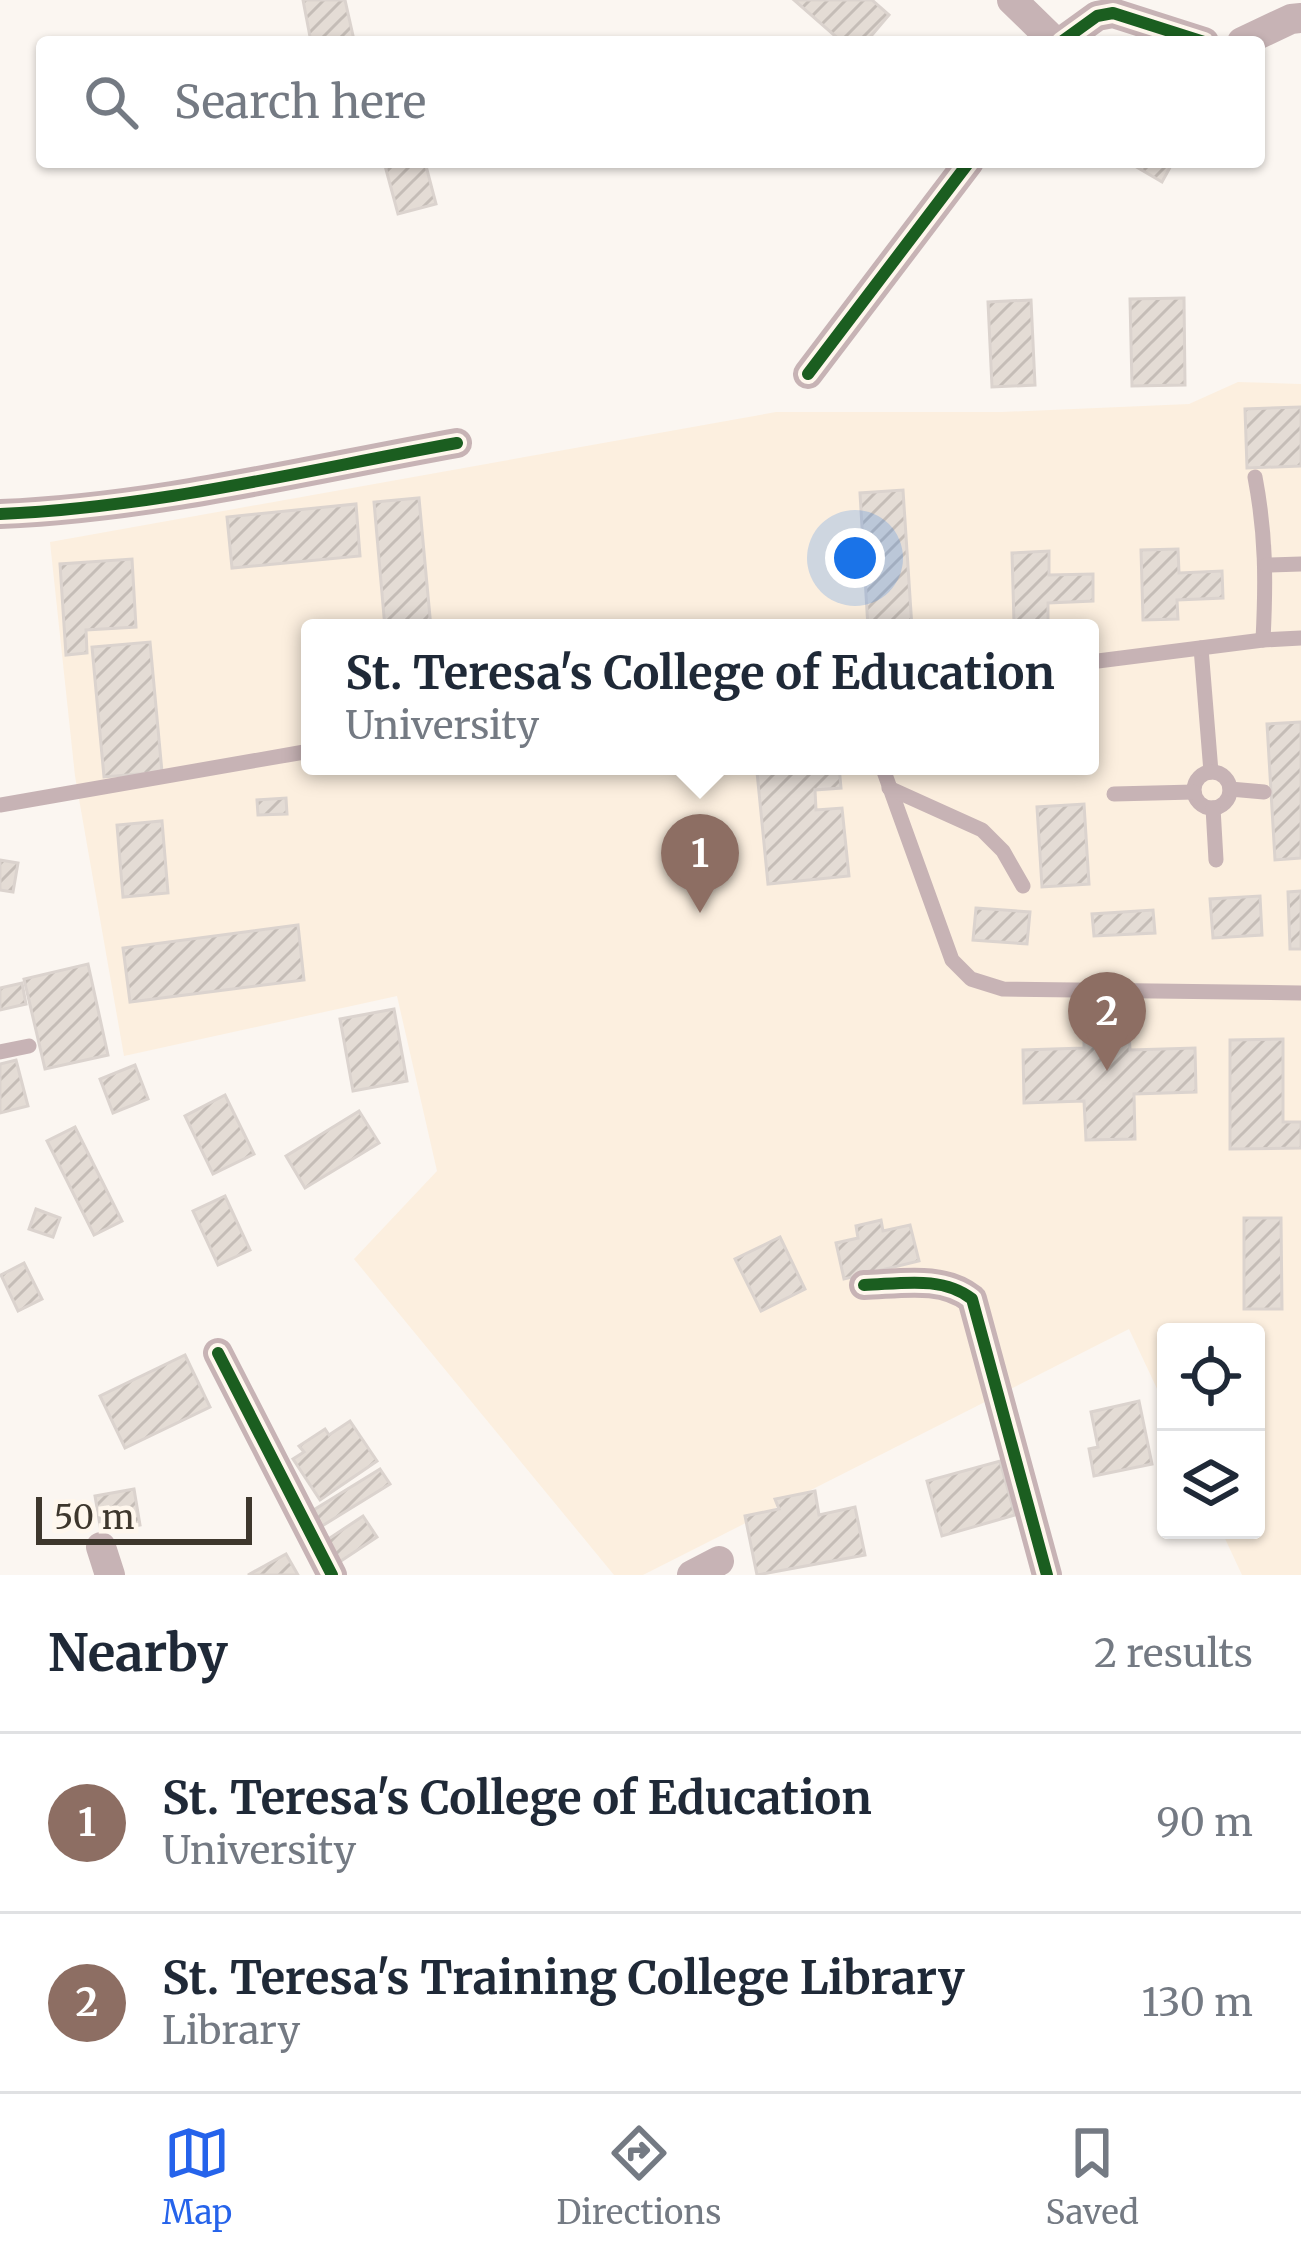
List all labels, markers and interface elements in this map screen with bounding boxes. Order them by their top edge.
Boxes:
search box [36,36,1265,168]
icon: search [78,69,144,135]
text: Search here [174,74,426,130]
your location [825,528,885,588]
popup [301,619,1099,775]
text: St. Teresa's College of Education [345,645,1055,701]
text: University [345,701,539,750]
pin: 1 [661,814,739,913]
pin: 2 [1068,972,1146,1071]
map controls [1157,1323,1265,1539]
button: locate [1157,1323,1265,1431]
button: layers [1157,1431,1265,1539]
scale bar [36,1491,252,1544]
text: 50 m [54,1497,135,1538]
text: Nearby [48,1621,228,1685]
text: 2 results [1094,1629,1253,1678]
text: St. Teresa's College of Education [162,1770,872,1826]
text: 1 [78,1798,96,1847]
text: 90 m [1156,1798,1253,1847]
text: University [162,1826,356,1875]
text: St. Teresa's Training College Library [162,1950,965,2006]
text: 2 [76,1978,98,2027]
text: 130 m [1141,1978,1253,2027]
text: Library [162,2006,300,2055]
tab: Map [162,2120,232,2233]
tab: Directions [556,2120,721,2233]
tab: Saved [1045,2120,1139,2233]

